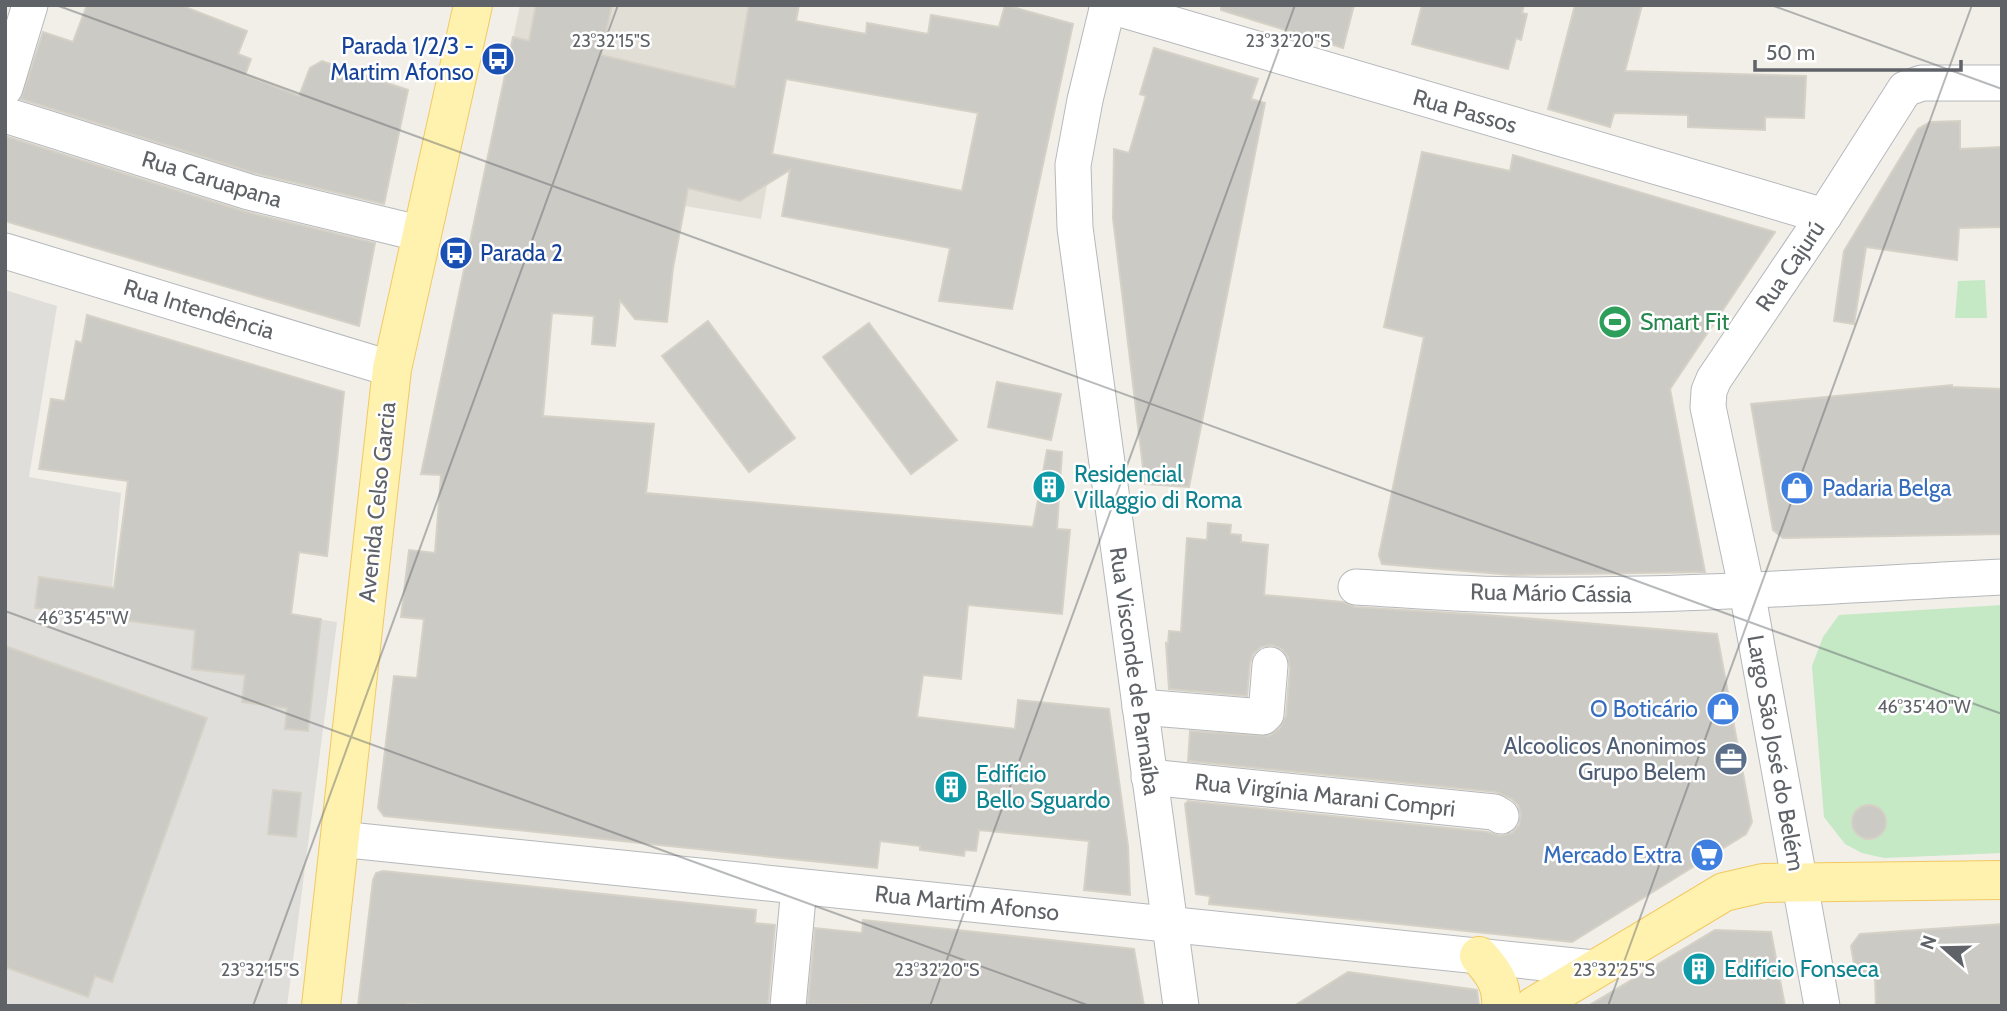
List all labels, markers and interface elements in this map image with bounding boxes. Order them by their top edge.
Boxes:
scale bar [1755,28,1962,72]
text: 23°32'15"S [572,30,650,52]
text: 23°32'20"S [1246,30,1330,52]
place label: Parada 1/2/3 - Martim Afonso [330,32,474,86]
bus stop icon: Parada 1/2/3 - Martim Afonso [479,40,517,78]
text: 50 m [1766,40,1815,65]
street label: Rua Passos [1410,83,1520,139]
street label: Rua Caruapana [138,144,286,214]
street label: Rua Cajurú [1750,215,1830,317]
bus stop icon: Parada 2 [437,234,475,272]
place label: Parada 2 [480,239,563,267]
street label: Rua Intendência [120,273,278,345]
sports icon: Smart Fit [1596,303,1634,341]
place label: Smart Fit [1640,308,1729,336]
street label: Avenida Celso Garcia [353,400,401,604]
place label: Residencial Villaggio di Roma [1074,460,1242,514]
building icon: Residencial Villaggio di Roma [1030,468,1068,506]
shop icon: Padaria Belga [1778,469,1816,507]
place label: Padaria Belga [1822,474,1951,502]
street label: Rua Visconde de Parnaíba [1104,545,1166,797]
street label: Rua Mário Cássia [1470,578,1632,608]
text: 46°35'45"W [38,607,128,629]
street label: Largo São José do Belém [1741,633,1811,873]
shop icon: O Boticário [1704,690,1742,728]
place label: O Boticário [1590,695,1698,723]
text: 46°35'40"W [1877,696,1971,718]
place label: Alcoolicos Anonimos Grupo Belem [1503,732,1706,786]
office icon: Alcoolicos Anonimos Grupo Belem [1712,740,1750,778]
place label: Edifício Bello Sguardo [976,760,1110,814]
street label: Rua Virgínia Marani Compri [1193,767,1457,823]
building icon: Edifício Bello Sguardo [932,768,970,806]
supermarket icon: Mercado Extra [1688,836,1726,874]
place label: Mercado Extra [1543,841,1682,869]
street label: Rua Martim Afonso [873,879,1061,927]
north arrow [1909,913,1979,983]
text: N [1915,932,1942,953]
building icon: Edifício Fonseca [1680,950,1718,988]
place label: Edifício Fonseca [1724,955,1879,983]
text: 23°32'15"S [221,959,299,981]
text: 23°32'20"S [895,959,979,981]
text: 23°32'25"S [1573,959,1655,981]

